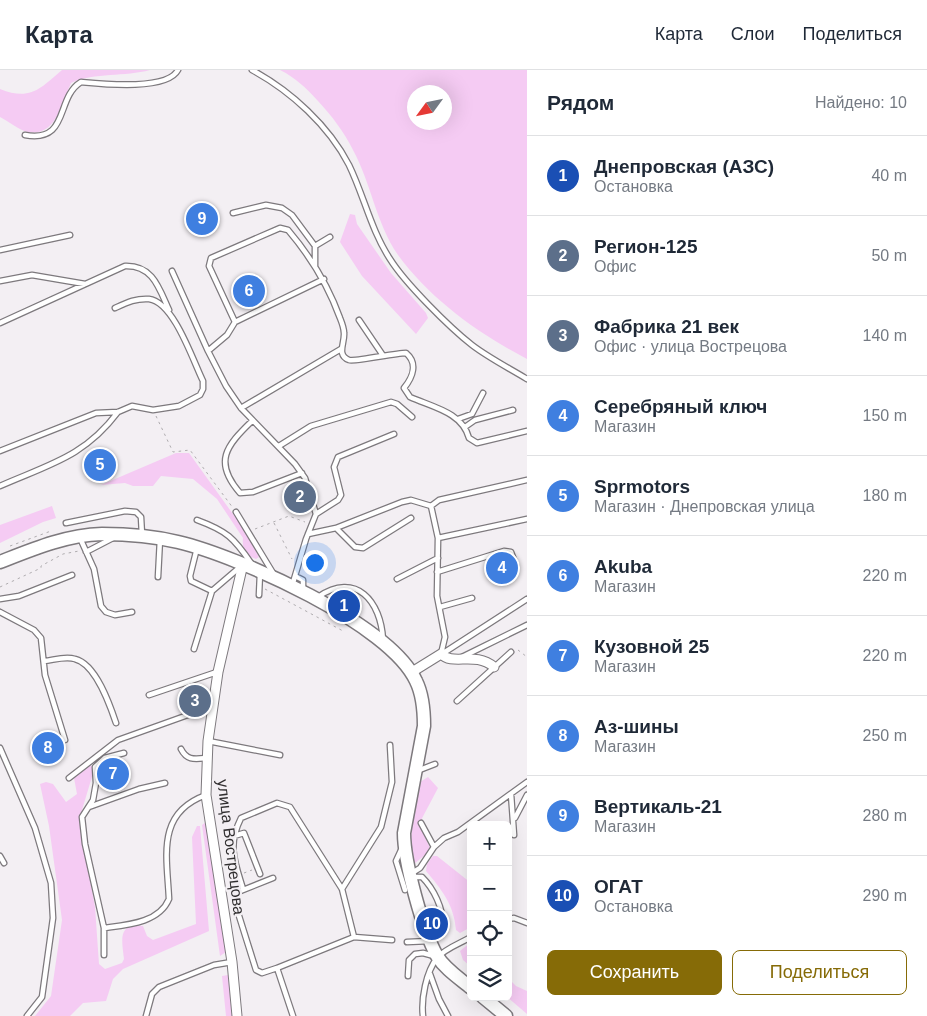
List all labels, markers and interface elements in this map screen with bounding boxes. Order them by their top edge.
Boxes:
text: Карта [25,21,93,48]
text: Карта [655,24,703,44]
text: Слои [731,24,775,44]
text: Поделиться [803,24,902,44]
north arrow [407,85,452,130]
text: Рядом [547,91,614,114]
text: Найдено: 10 [815,94,907,111]
text: Днепровская (АЗС) [594,156,774,177]
text: 1 [559,167,567,184]
text: 40 m [871,167,907,184]
text: Остановка [594,178,673,195]
pin: 9 [186,200,218,238]
text: Регион-125 [594,236,697,257]
text: 2 [559,247,567,264]
text: 50 m [871,247,907,264]
text: Офис [594,258,637,275]
pin: 6 [233,272,265,310]
text: Фабрика 21 век [594,316,739,337]
text: 3 [559,327,567,344]
text: 140 m [863,327,907,344]
text: Офис · улица Вострецова [594,338,787,355]
text: Серебряный ключ [594,396,767,417]
text: 4 [559,407,567,424]
text: 150 m [863,407,907,424]
text: Магазин [594,418,656,435]
pin: 5 [84,446,116,484]
text: Sprmotors [594,476,690,497]
pin: 2 [284,478,316,516]
text: 5 [559,487,567,504]
text: 180 m [863,487,907,504]
text: Магазин · Днепровская улица [594,498,815,515]
pin: 4 [486,549,518,587]
your location [302,550,328,576]
text: Akuba [594,556,652,577]
text: 6 [559,567,567,584]
text: 220 m [863,567,907,584]
text: Магазин [594,578,656,595]
pin: 1 [328,587,360,625]
text: Кузовной 25 [594,636,709,657]
text: 7 [559,647,567,664]
text: 220 m [863,647,907,664]
text: Магазин [594,658,656,675]
pin: 3 [179,682,211,720]
text: Аз-шины [594,716,679,737]
text: 8 [559,727,567,744]
text: 250 m [863,727,907,744]
pin: 8 [32,729,64,767]
text: Магазин [594,738,656,755]
pin: 7 [97,755,129,793]
street label: улица Вострецова [214,778,248,916]
text: Вертикаль-21 [594,796,722,817]
text: 9 [559,807,567,824]
text: 280 m [863,807,907,824]
text: Магазин [594,818,656,835]
map controls [467,821,512,1001]
button: + [467,821,512,866]
button: − [467,866,512,911]
text: ОГАТ [594,876,643,897]
text: 10 [554,887,572,904]
text: 290 m [863,887,907,904]
text: Остановка [594,898,673,915]
pin: 10 [416,905,448,943]
button: locate [467,911,512,956]
button: Сохранить [547,950,722,995]
button: Поделиться [732,950,907,995]
button: layers [467,956,512,1001]

